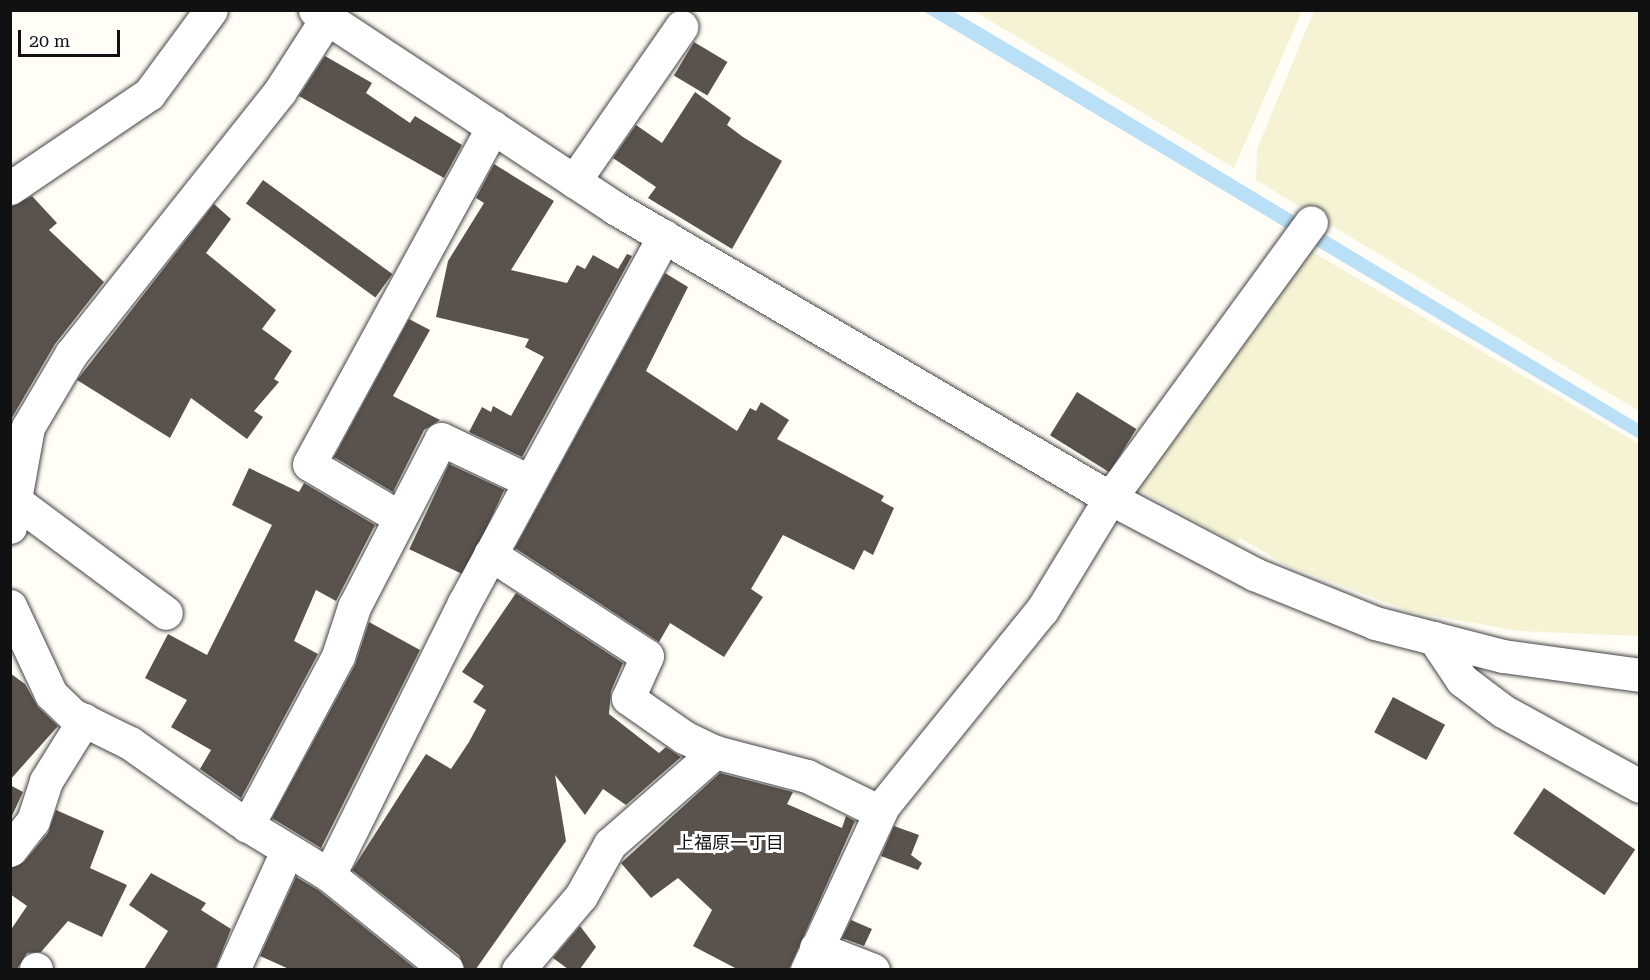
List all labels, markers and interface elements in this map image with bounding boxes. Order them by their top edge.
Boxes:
scale bar [21,18,123,56]
text: 20 m [29,30,70,51]
district label: 上福原一丁目 [676,832,784,854]

